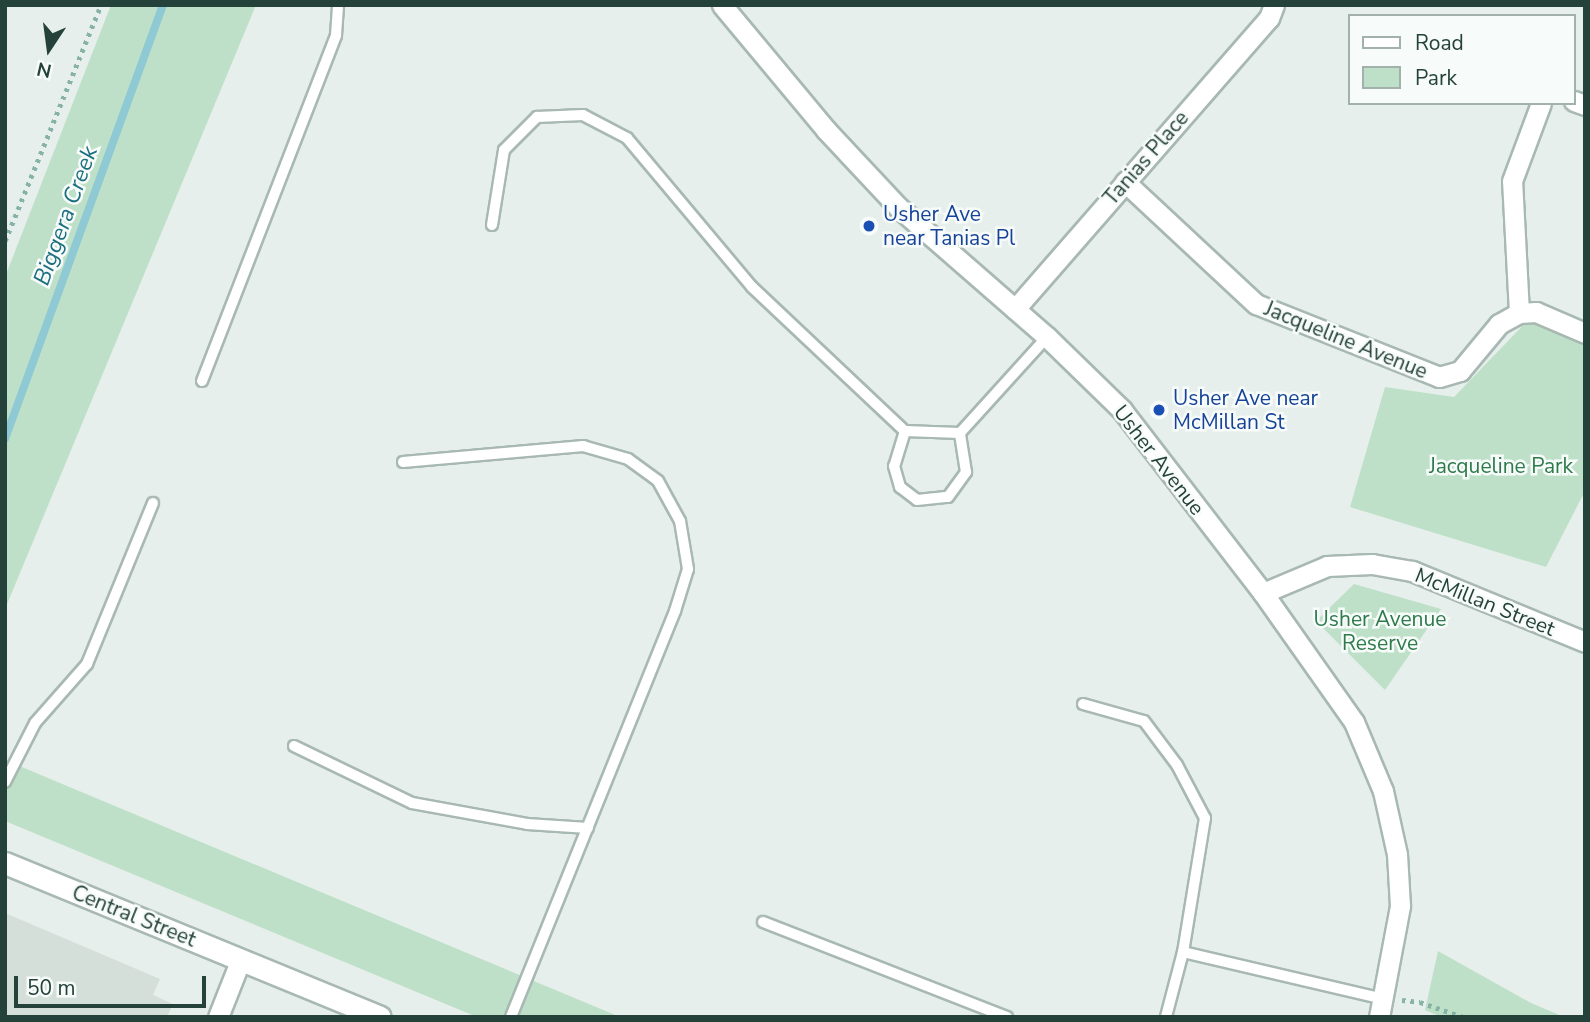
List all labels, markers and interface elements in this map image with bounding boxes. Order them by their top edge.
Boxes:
north arrow [14,14,84,84]
legend [1348,14,1576,105]
text: Road [1415,29,1464,57]
text: N [34,55,54,84]
text: Park [1415,64,1457,92]
street label: Tanias Place [1098,106,1194,210]
water label: Biggera Creek [28,143,104,289]
place label: Usher Ave near Tanias Pl [883,201,1015,251]
marker: Usher Ave near Tanias Pl [861,218,877,234]
street label: Jacqueline Avenue [1261,296,1431,384]
place label: Usher Ave near McMillan St [1173,385,1318,435]
street label: Usher Avenue [1108,400,1210,520]
marker: Usher Ave near McMillan St [1151,402,1167,418]
park label: Jacqueline Park [1429,453,1573,479]
street label: McMillan Street [1411,562,1559,642]
park label: Usher Avenue Reserve [1314,606,1446,656]
street label: Central Street [68,880,200,952]
scale bar [18,962,210,1006]
text: 50 m [27,974,76,1002]

